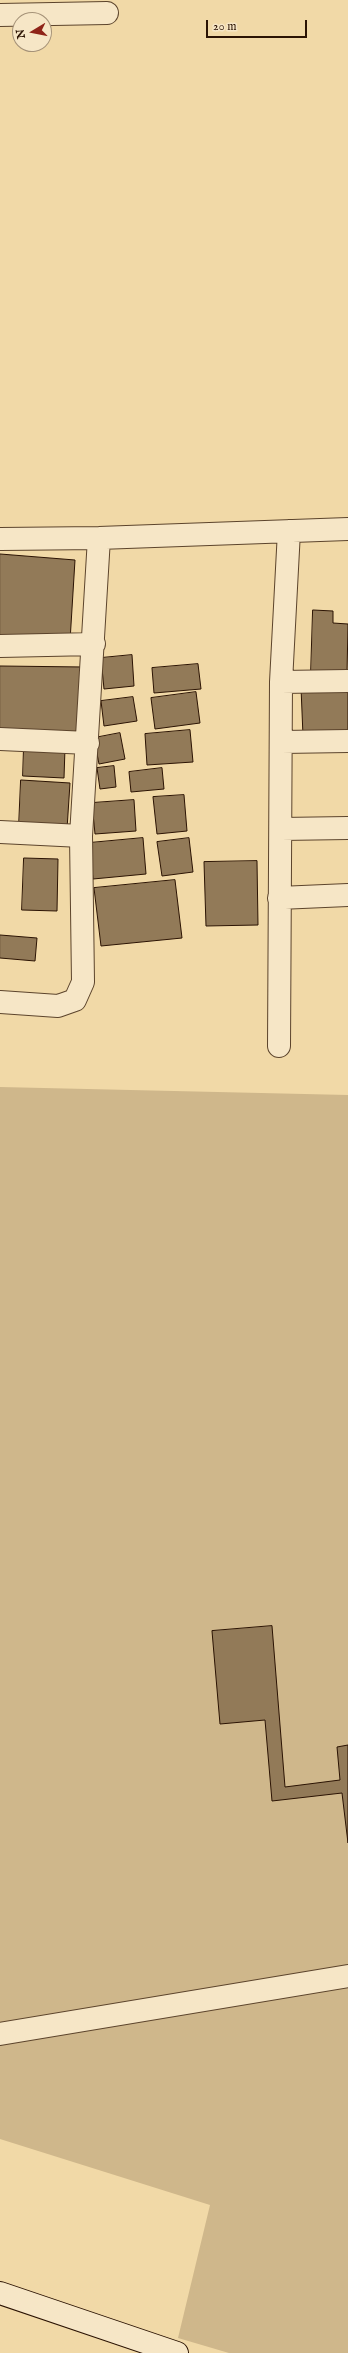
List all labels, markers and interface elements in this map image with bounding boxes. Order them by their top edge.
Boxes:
north arrow [12,12,52,52]
scale bar [208,12,309,38]
text: 20 m [213,19,236,34]
text: N [13,28,29,40]

